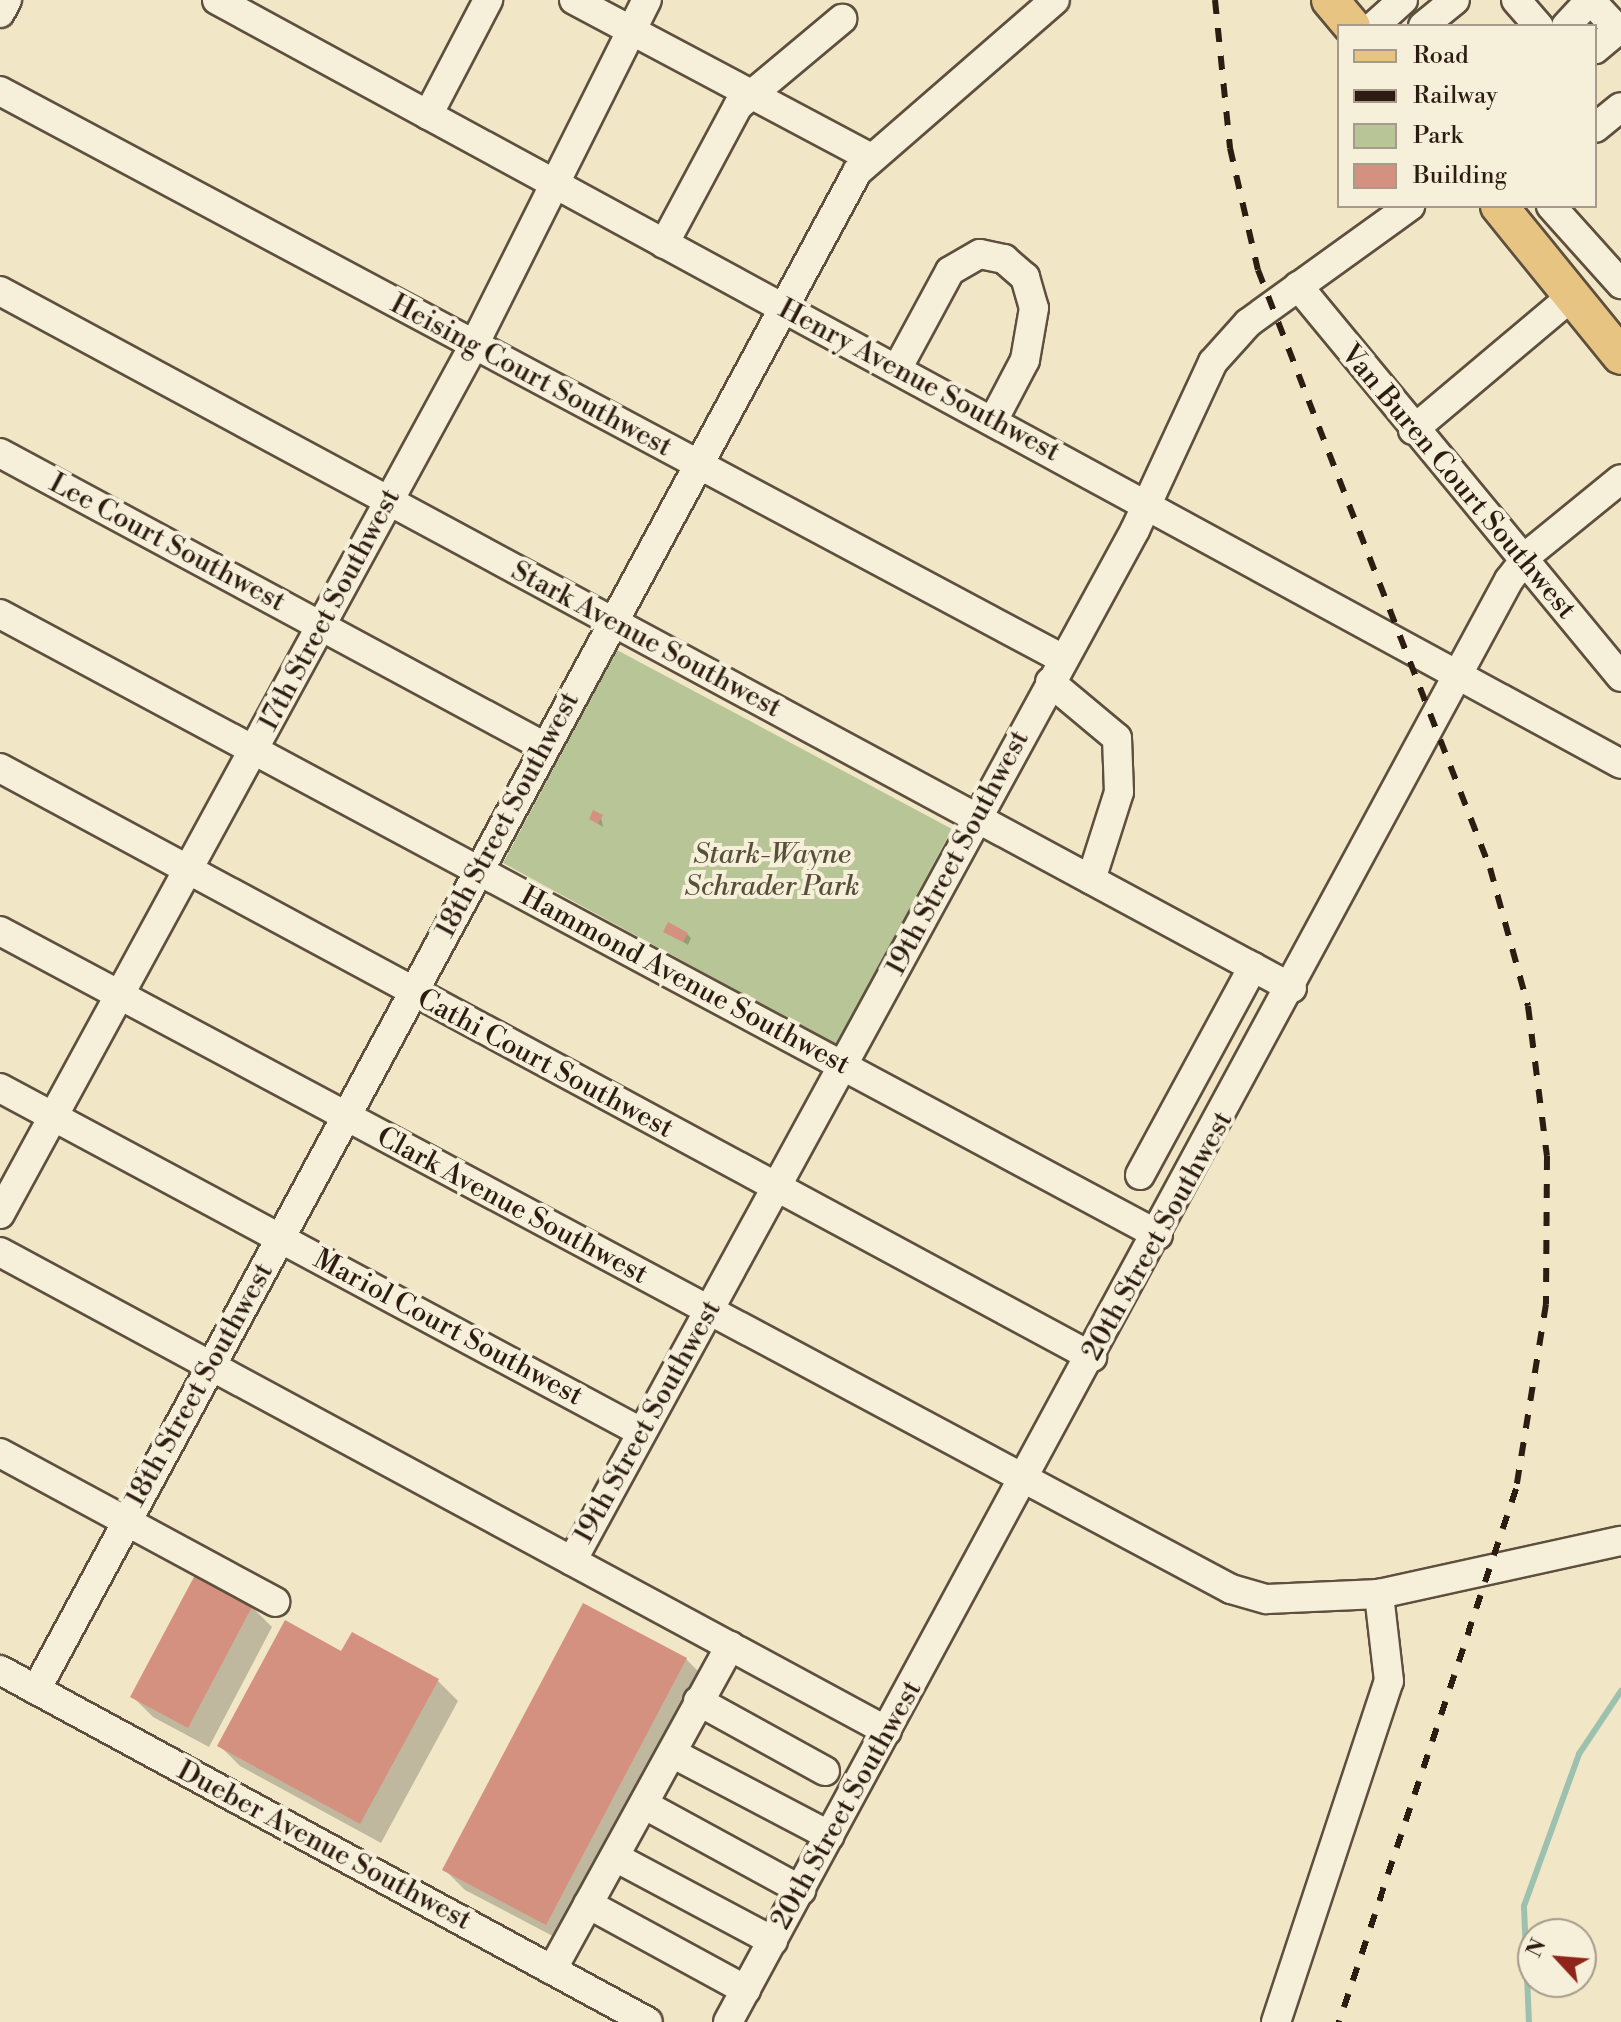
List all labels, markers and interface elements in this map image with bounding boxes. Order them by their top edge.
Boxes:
legend [1337,24,1597,208]
text: Road [1413,41,1469,71]
text: Railway [1413,81,1498,111]
text: Park [1413,121,1463,151]
text: Building [1413,161,1507,191]
street label: Heising Court Southwest [384,287,678,465]
street label: Henry Avenue Southwest [772,292,1066,470]
street label: Van Buren Court Southwest [1333,338,1583,626]
street label: Lee Court Southwest [43,467,291,619]
street label: 17th Street Southwest [252,483,408,737]
street label: Stark Avenue Southwest [505,555,787,725]
street label: 18th Street Southwest [429,686,587,944]
street label: 19th Street Southwest [879,725,1037,981]
park label: Stark-Wayne Schrader Park [685,838,859,904]
street label: Hammond Avenue Southwest [515,880,855,1082]
street label: Cathi Court Southwest [411,982,679,1146]
street label: 20th Street Southwest [1076,1106,1240,1366]
street label: Clark Avenue Southwest [371,1120,653,1292]
street label: Mariol Court Southwest [308,1243,588,1413]
street label: 18th Street Southwest [119,1257,281,1513]
street label: 19th Street Southwest [567,1295,729,1549]
street label: 20th Street Southwest [765,1675,929,1935]
street label: Dueber Avenue Southwest [171,1754,477,1938]
north arrow [1517,1918,1597,1998]
text: N [1521,1934,1553,1962]

